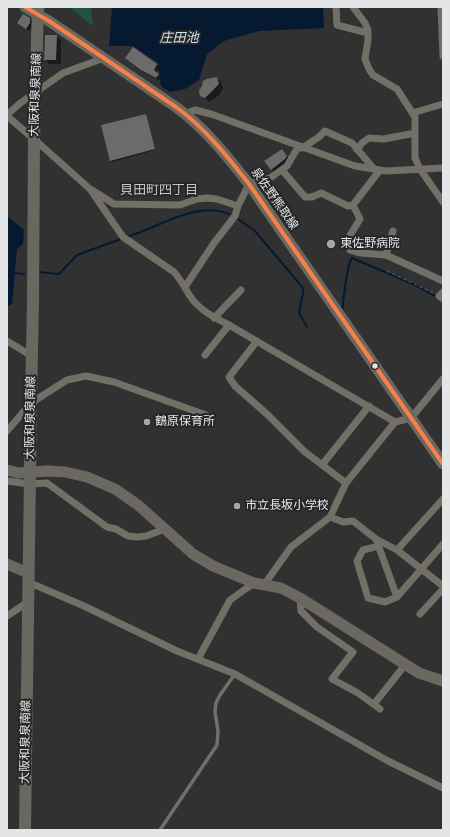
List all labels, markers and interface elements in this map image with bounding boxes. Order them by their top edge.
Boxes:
water label: 庄田池 [160,31,198,47]
street label: 大阪和泉泉南線 [27,53,45,137]
street label: 泉佐野熊取線 [247,165,301,233]
district label: 貝田町四丁目 [120,183,198,199]
place label: 東佐野病院 [340,237,400,251]
marker: 東佐野病院 [325,238,337,250]
unlabelled marker [370,361,380,371]
street label: 大阪和泉泉南線 [23,376,39,460]
place label: 鶴原保育所 [155,415,215,429]
marker: 鶴原保育所 [142,417,152,427]
place label: 市立長坂小学校 [245,499,329,513]
marker: 市立長坂小学校 [232,501,242,511]
street label: 大阪和泉泉南線 [18,700,34,784]

